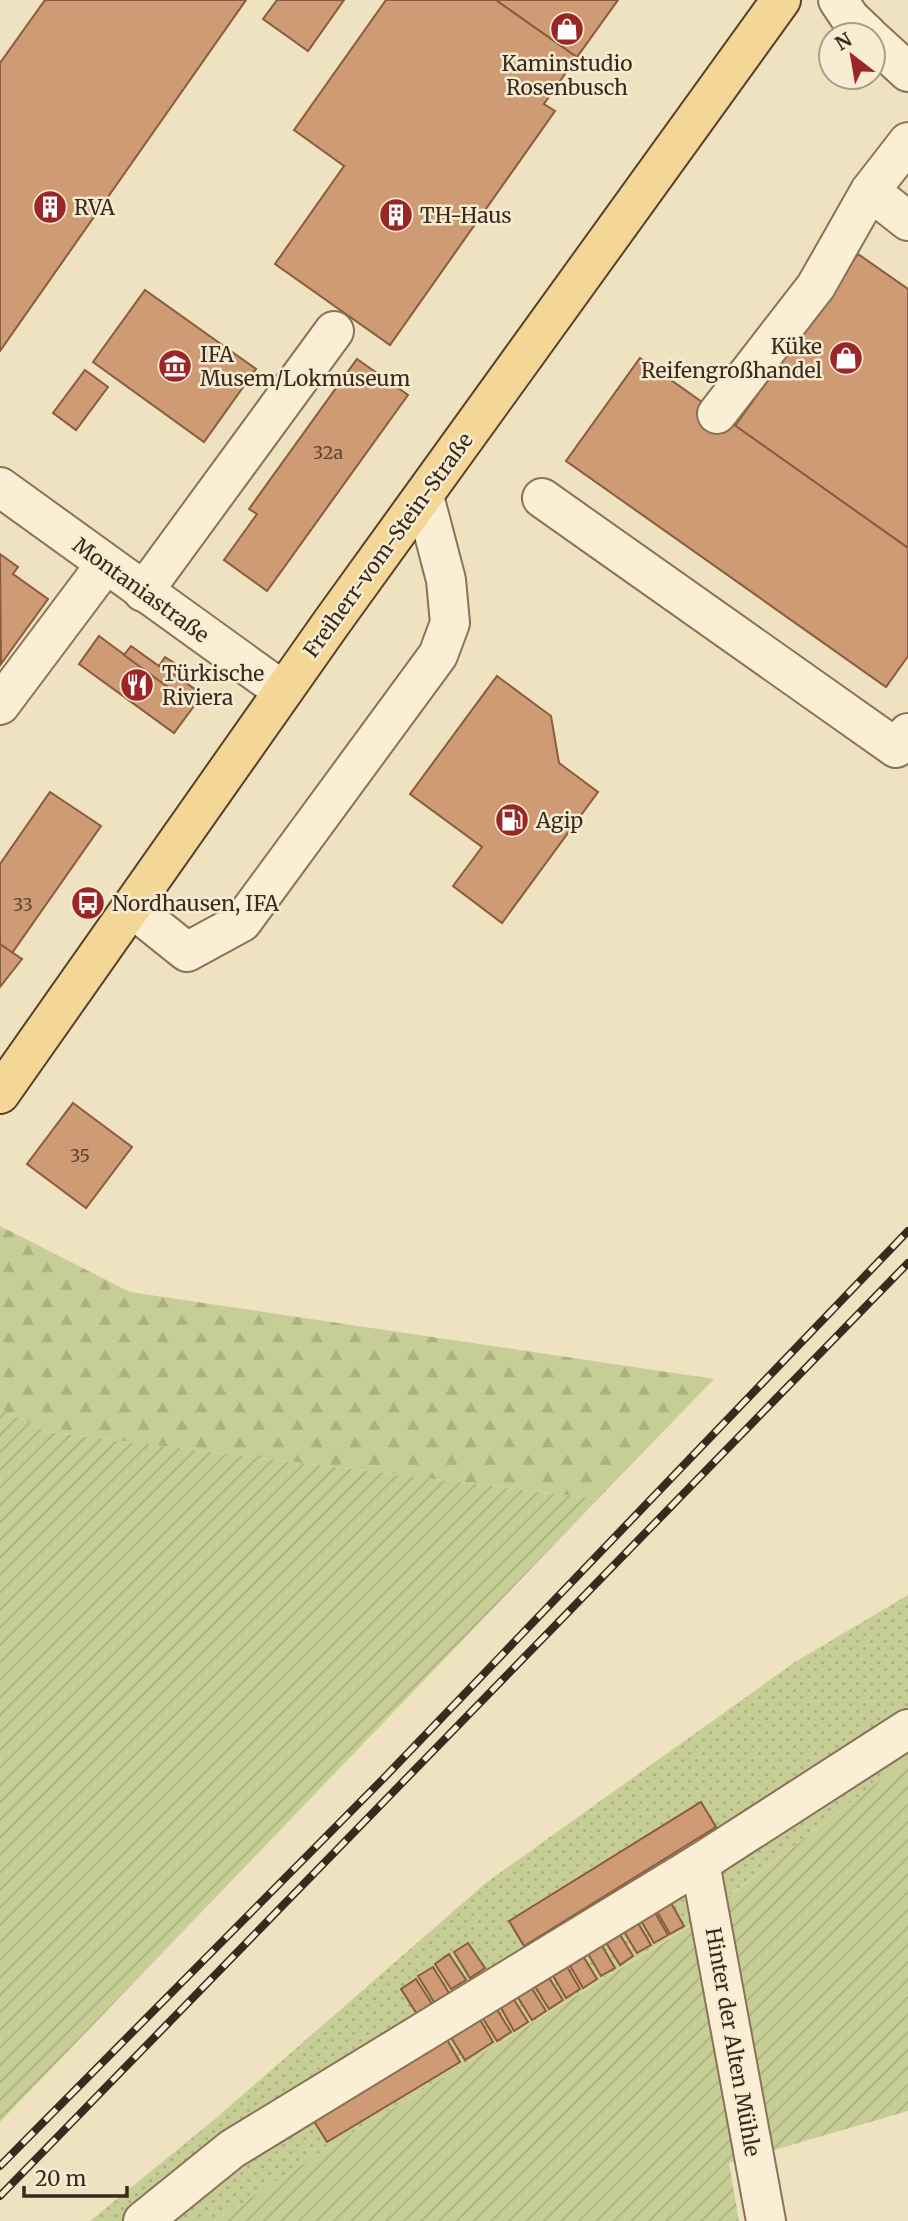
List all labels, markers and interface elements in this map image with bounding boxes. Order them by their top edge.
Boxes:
shop icon: Kaminstudio Rosenbusch [548,10,586,48]
north arrow [817,21,887,91]
text: N [831,27,856,56]
place label: Kaminstudio Rosenbusch [501,50,633,101]
building icon: RVA [31,188,69,226]
place label: RVA [74,194,115,221]
building icon: TH-Haus [377,196,415,234]
place label: TH-Haus [420,202,512,229]
place label: Küke Reifengroßhandel [641,333,822,384]
shop icon: Küke Reifengroßhandel [827,339,865,377]
place label: IFA Musem/Lokmuseum [200,341,410,392]
museum icon: IFA Musem/Lokmuseum [156,347,194,385]
street label: Freiherr-vom-Stein-Straße [297,427,479,663]
house number: 32a [313,441,343,464]
street label: Montaniastraße [68,531,215,649]
place label: Türkische Riviera [162,660,264,711]
restaurant icon: Türkische Riviera [118,666,156,704]
fuel station icon: Agip [493,801,531,839]
place label: Agip [535,807,583,834]
bus stop icon: Nordhausen, IFA [69,884,107,922]
place label: Nordhausen, IFA [112,890,279,917]
house number: 33 [13,893,33,916]
house number: 35 [70,1144,90,1167]
street label: Hinter der Alten Mühle [700,1925,766,2159]
scale bar [24,2154,128,2198]
text: 20 m [35,2165,87,2192]

